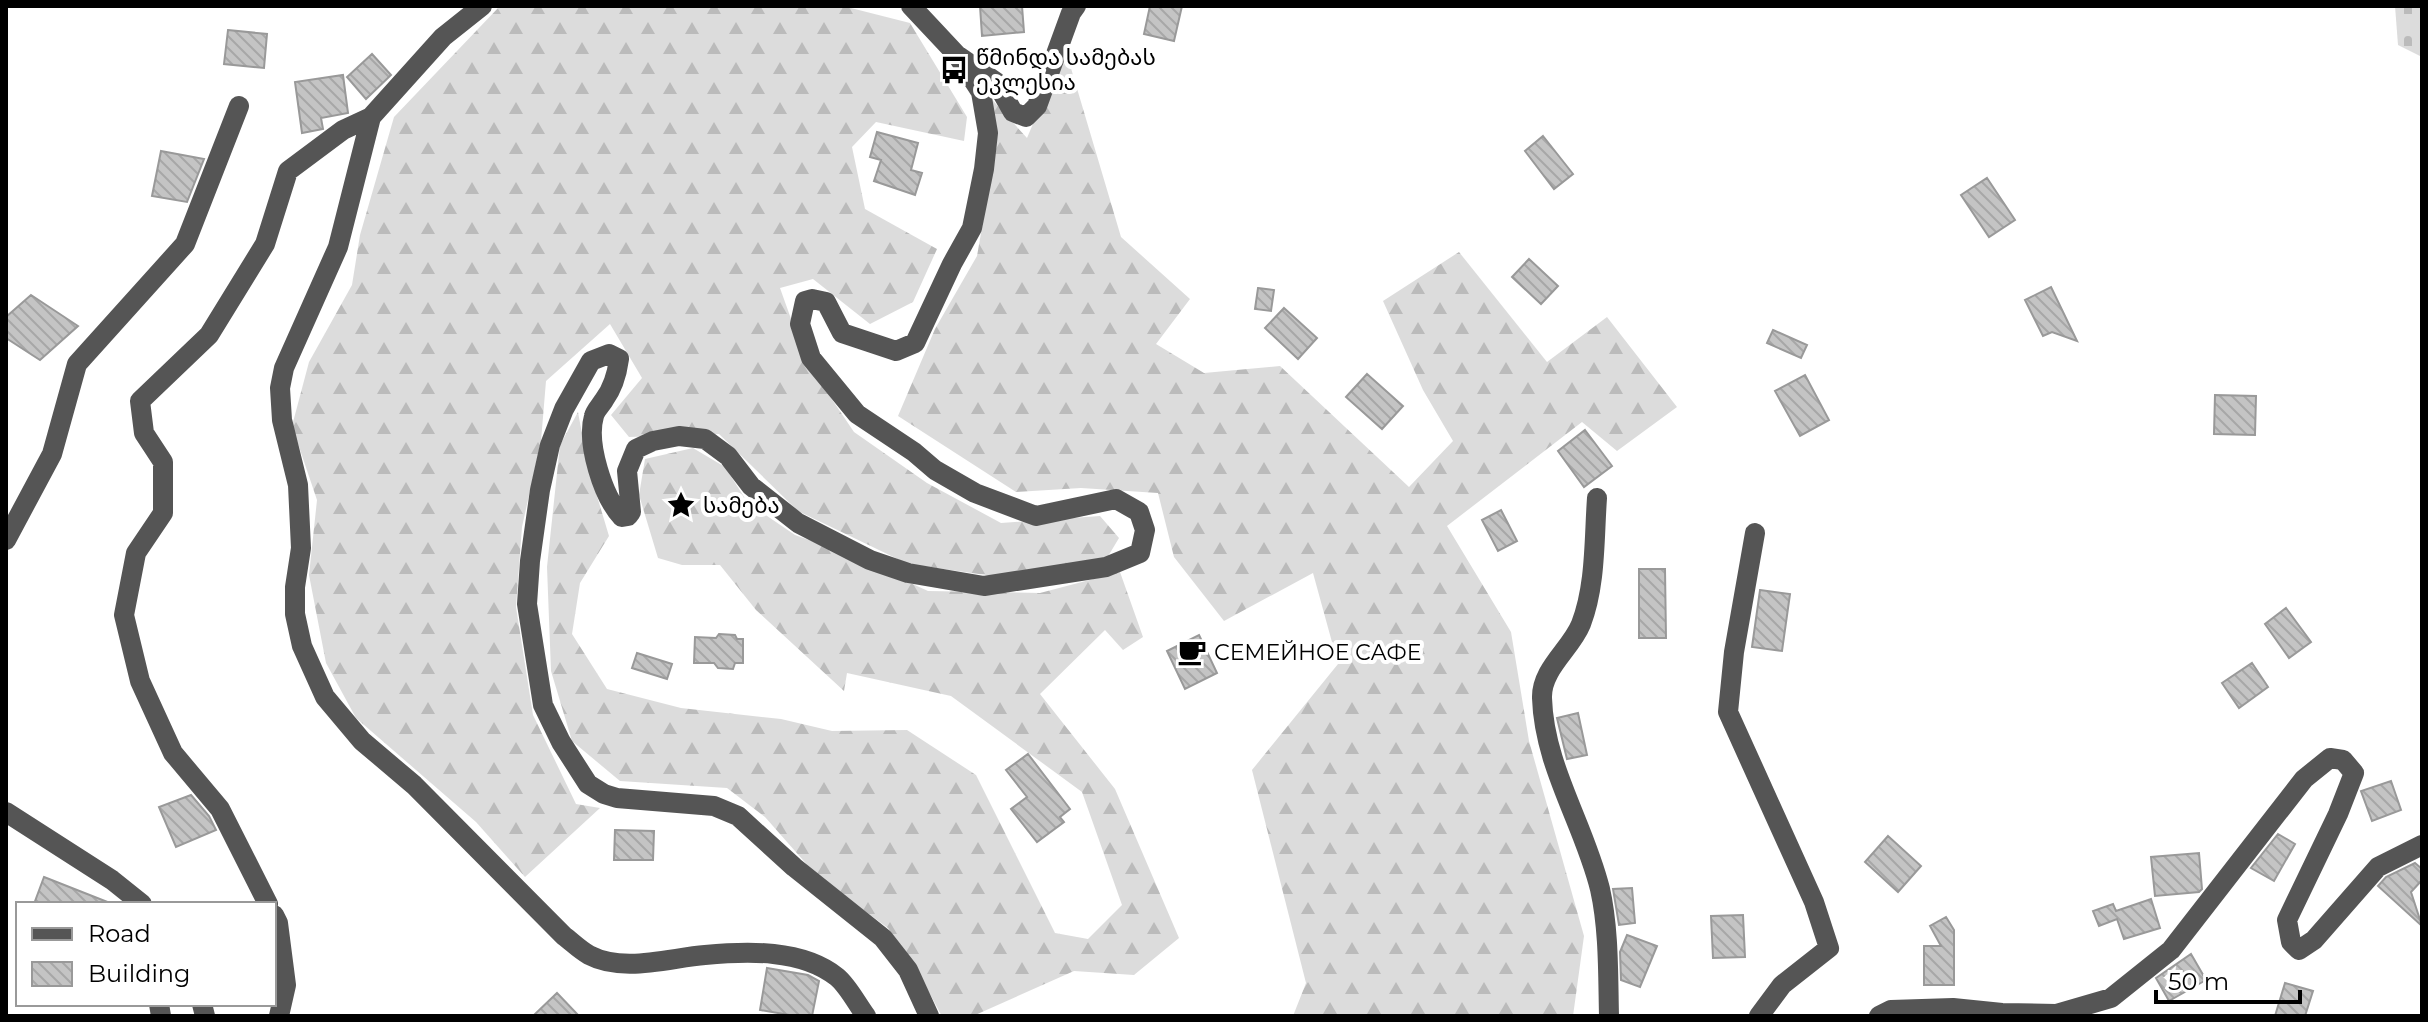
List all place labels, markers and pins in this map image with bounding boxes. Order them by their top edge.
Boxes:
place label: წმინდა სამებას ეკლესია [976,44,1156,96]
bus stop icon: წმინდა სამებას ეკლესია [939,55,969,85]
place icon: სამება [666,490,696,520]
place label: სამება [703,492,780,519]
cafe icon: СЕМЕЙНОЕ САФЕ [1177,637,1207,667]
place label: СЕМЕЙНОЕ САФЕ [1214,639,1421,666]

